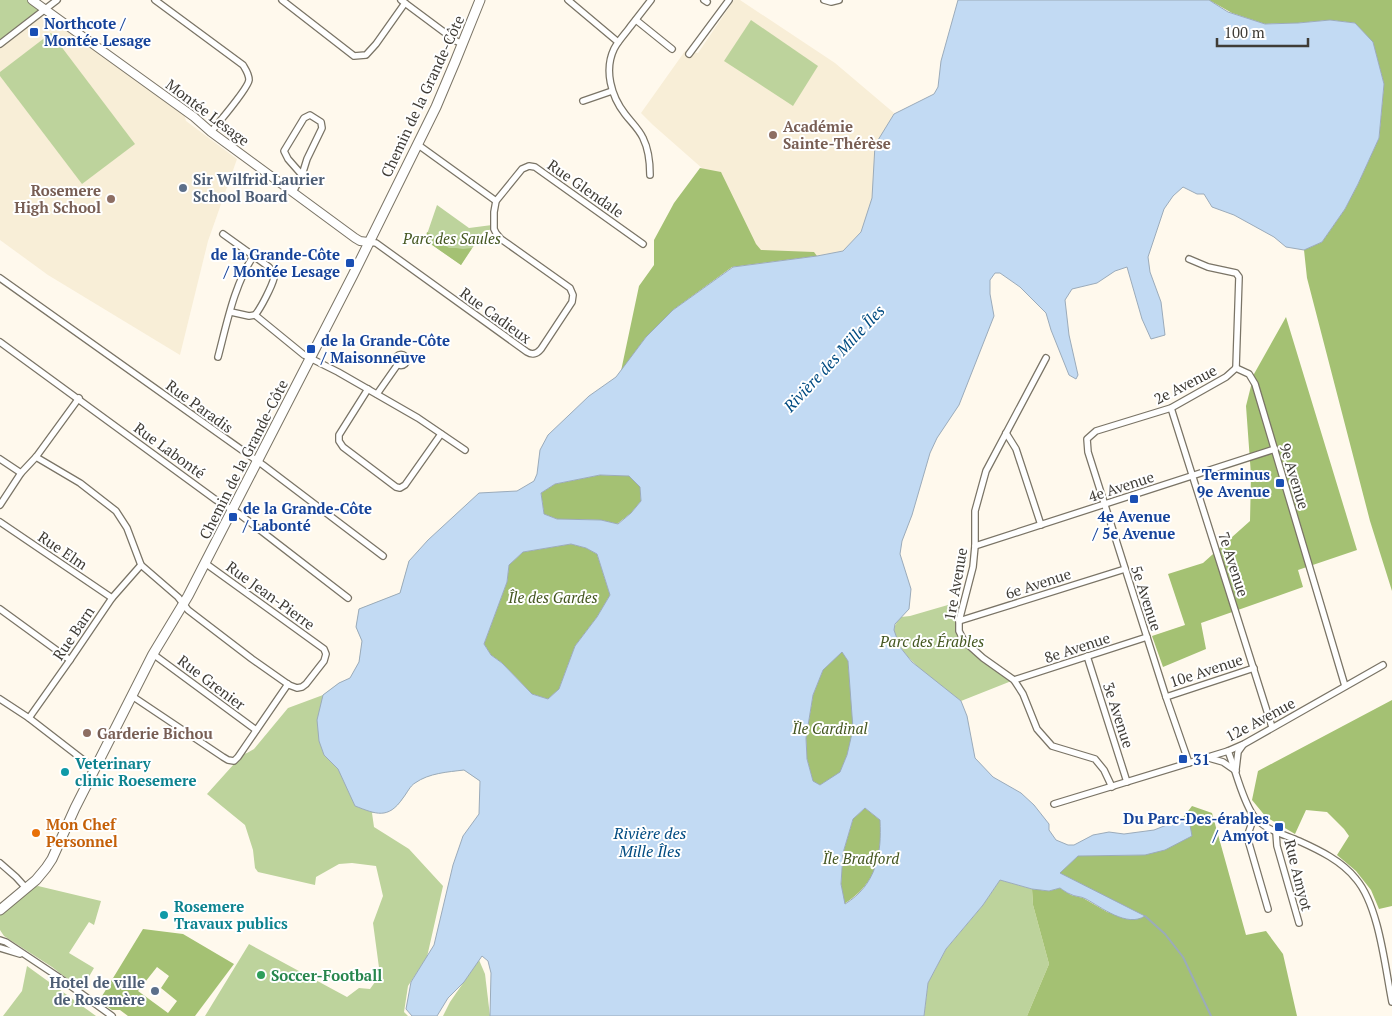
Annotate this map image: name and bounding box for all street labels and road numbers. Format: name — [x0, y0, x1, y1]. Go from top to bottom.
street label: Chemin de la Grande-Côte — [376, 12, 468, 180]
street label: Montée Lesage — [162, 74, 254, 150]
street label: Rue Glendale — [544, 154, 628, 222]
street label: Rue Cadieux — [456, 282, 536, 348]
street label: 2e Avenue — [1150, 360, 1220, 408]
street label: Rue Paradis — [162, 375, 238, 437]
street label: Chemin de la Grande-Côte — [194, 376, 292, 542]
street label: Rue Labonté — [130, 417, 210, 483]
street label: 9e Avenue — [1275, 441, 1315, 511]
street label: 4e Avenue — [1086, 466, 1156, 506]
street label: Rue Elm — [34, 526, 92, 574]
street label: 7e Avenue — [1214, 529, 1254, 599]
street label: 1re Avenue — [939, 546, 971, 622]
street label: Rue Jean-Pierre — [223, 556, 319, 634]
street label: 6e Avenue — [1003, 563, 1073, 603]
street label: 5e Avenue — [1127, 563, 1167, 633]
street label: Rue Barn — [48, 602, 98, 664]
street label: 8e Avenue — [1042, 627, 1112, 667]
street label: 10e Avenue — [1167, 649, 1245, 691]
street label: Rue Grenier — [174, 650, 250, 714]
street label: 3e Avenue — [1099, 680, 1139, 750]
street label: 12e Avenue — [1222, 692, 1298, 746]
street label: Rue Amyot — [1280, 837, 1318, 913]

